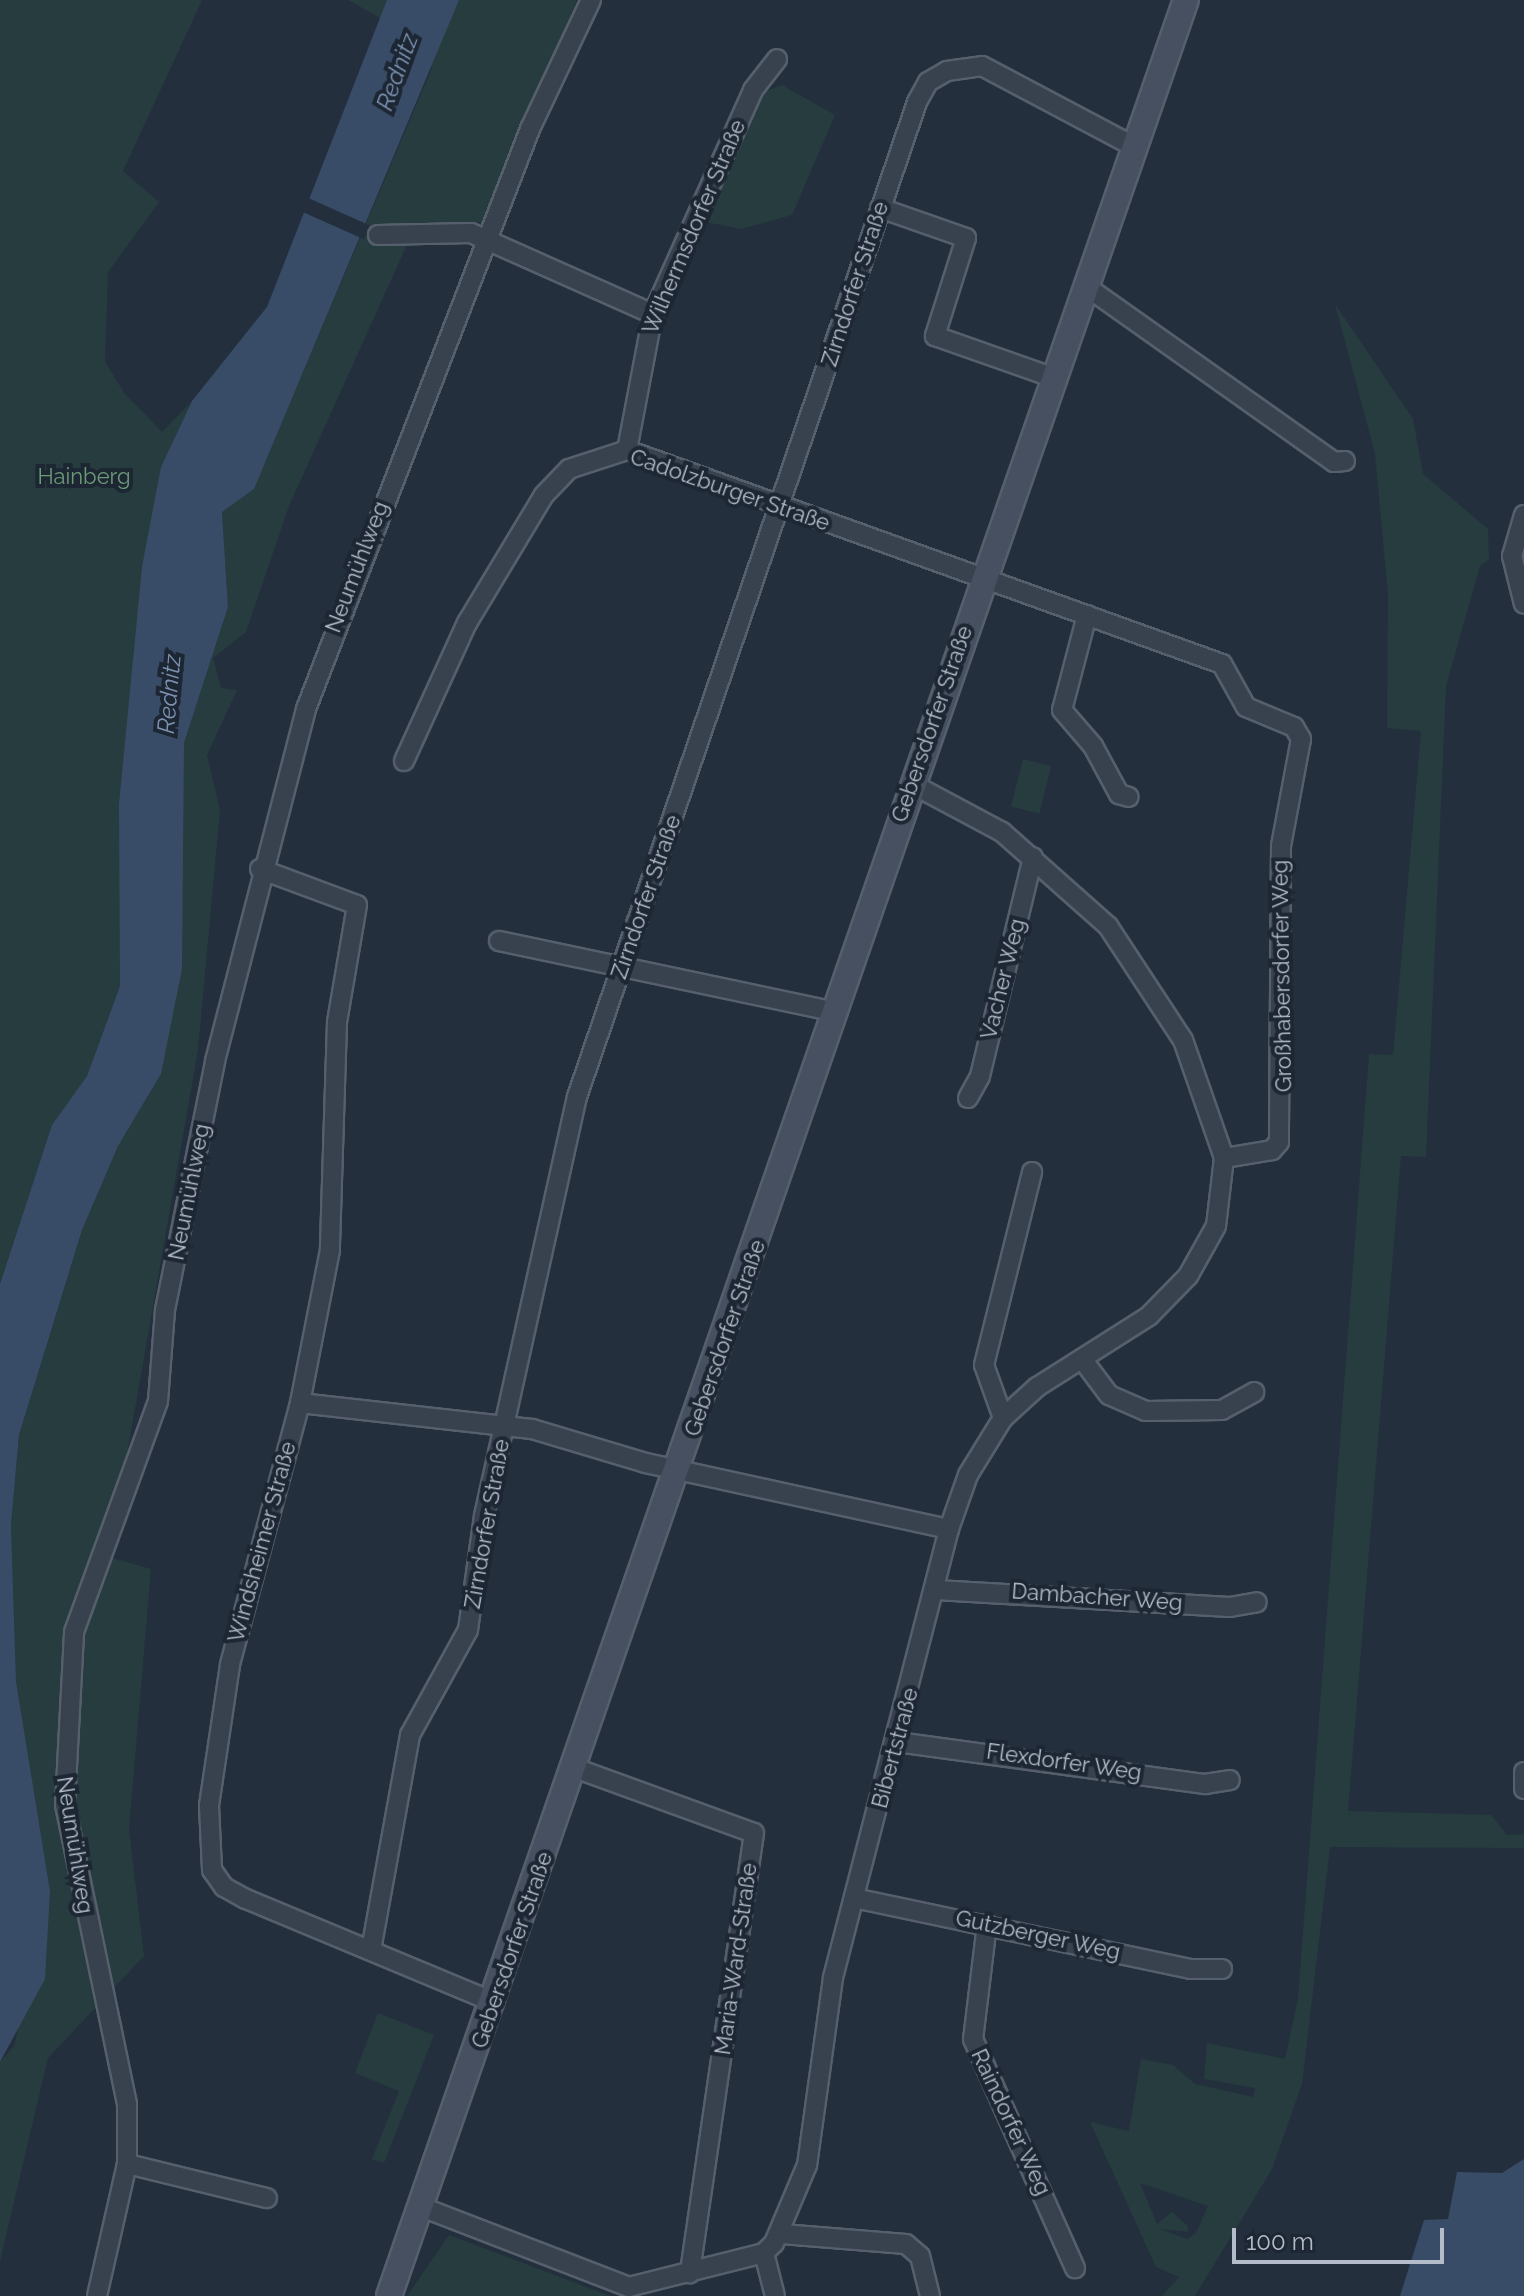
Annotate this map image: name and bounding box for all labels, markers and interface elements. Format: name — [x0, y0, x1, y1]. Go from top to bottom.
water label: Rednitz — [370, 30, 424, 114]
street label: Wilhermsdorfer Straße — [637, 116, 751, 338]
street label: Zirndorfer Straße — [816, 198, 894, 370]
street label: Cadolzburger Straße — [627, 443, 833, 537]
park label: Hainberg — [37, 464, 131, 490]
street label: Neumühlweg — [320, 498, 394, 636]
street label: Gebersdorfer Straße — [886, 622, 978, 826]
water label: Rednitz — [151, 653, 187, 735]
street label: Zirndorfer Straße — [606, 811, 686, 983]
street label: Großhabersdorfer Weg — [1267, 859, 1297, 1093]
street label: Vacher Weg — [975, 915, 1031, 1043]
street label: Neumühlweg — [163, 1122, 215, 1262]
street label: Gebersdorfer Straße — [679, 1236, 771, 1440]
street label: Zirndorfer Straße — [459, 1437, 515, 1611]
street label: Windsheimer Straße — [222, 1439, 302, 1645]
street label: Dambacher Weg — [1010, 1578, 1184, 1616]
street label: Bibertstraße — [866, 1685, 924, 1811]
street label: Flexdorfer Weg — [984, 1738, 1144, 1786]
street label: Neumühlweg — [51, 1775, 99, 1915]
street label: Gebersdorfer Straße — [466, 1848, 558, 2052]
street label: Maria-Ward-Straße — [709, 1861, 763, 2057]
street label: Gutzberger Weg — [953, 1905, 1123, 1965]
street label: Raindorfer Weg — [965, 2044, 1057, 2200]
scale bar — [1236, 2212, 1448, 2262]
text: 100 m — [1246, 2227, 1314, 2256]

